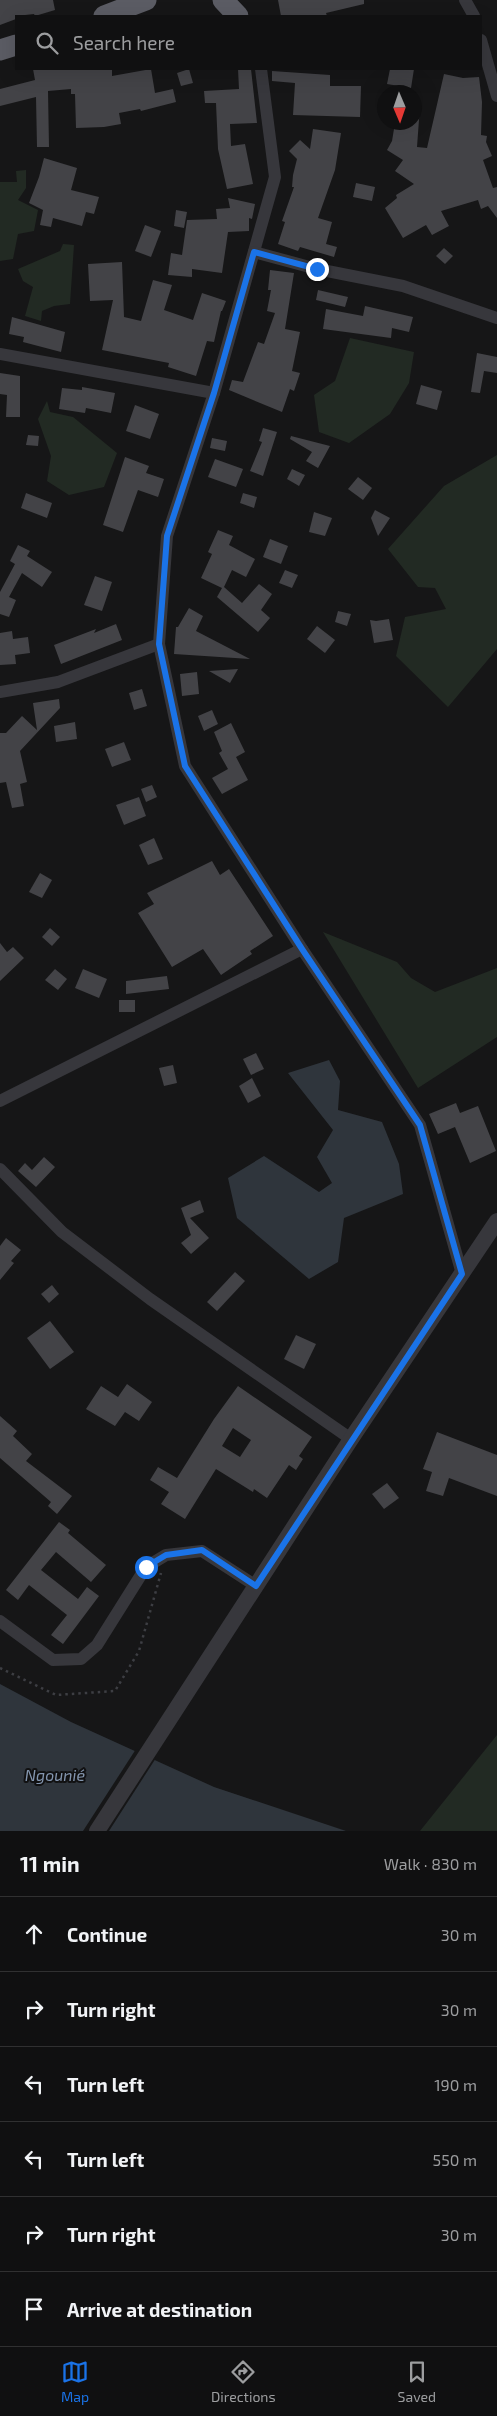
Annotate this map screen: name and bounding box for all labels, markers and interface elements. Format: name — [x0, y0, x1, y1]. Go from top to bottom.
search box — [15, 15, 482, 70]
icon: search — [33, 29, 61, 57]
text: Search here — [73, 31, 175, 54]
north arrow — [377, 85, 422, 130]
route end — [306, 258, 329, 281]
route start — [135, 1556, 158, 1579]
water label: Ngounié — [25, 1765, 86, 1784]
text: 11 min — [20, 1851, 80, 1876]
text: Walk · 830 m — [384, 1854, 477, 1873]
icon: ahead — [20, 1920, 48, 1948]
text: Continue — [67, 1923, 147, 1946]
text: 30 m — [441, 1925, 477, 1944]
icon: right — [20, 1995, 48, 2023]
text: Turn right — [67, 1998, 155, 2021]
text: 30 m — [441, 2000, 477, 2019]
icon: left — [20, 2070, 48, 2098]
text: Turn left — [67, 2073, 144, 2096]
text: 190 m — [434, 2075, 477, 2094]
icon: left — [20, 2145, 48, 2173]
text: Turn left — [67, 2148, 144, 2171]
text: 550 m — [433, 2150, 477, 2169]
icon: right — [20, 2220, 48, 2248]
text: Turn right — [67, 2223, 155, 2246]
text: 30 m — [441, 2225, 477, 2244]
icon: arrive — [20, 2295, 48, 2323]
text: Arrive at destination — [67, 2298, 252, 2321]
tab: Map — [61, 2358, 89, 2405]
tab: Directions — [211, 2358, 276, 2405]
tab: Saved — [398, 2358, 436, 2405]

